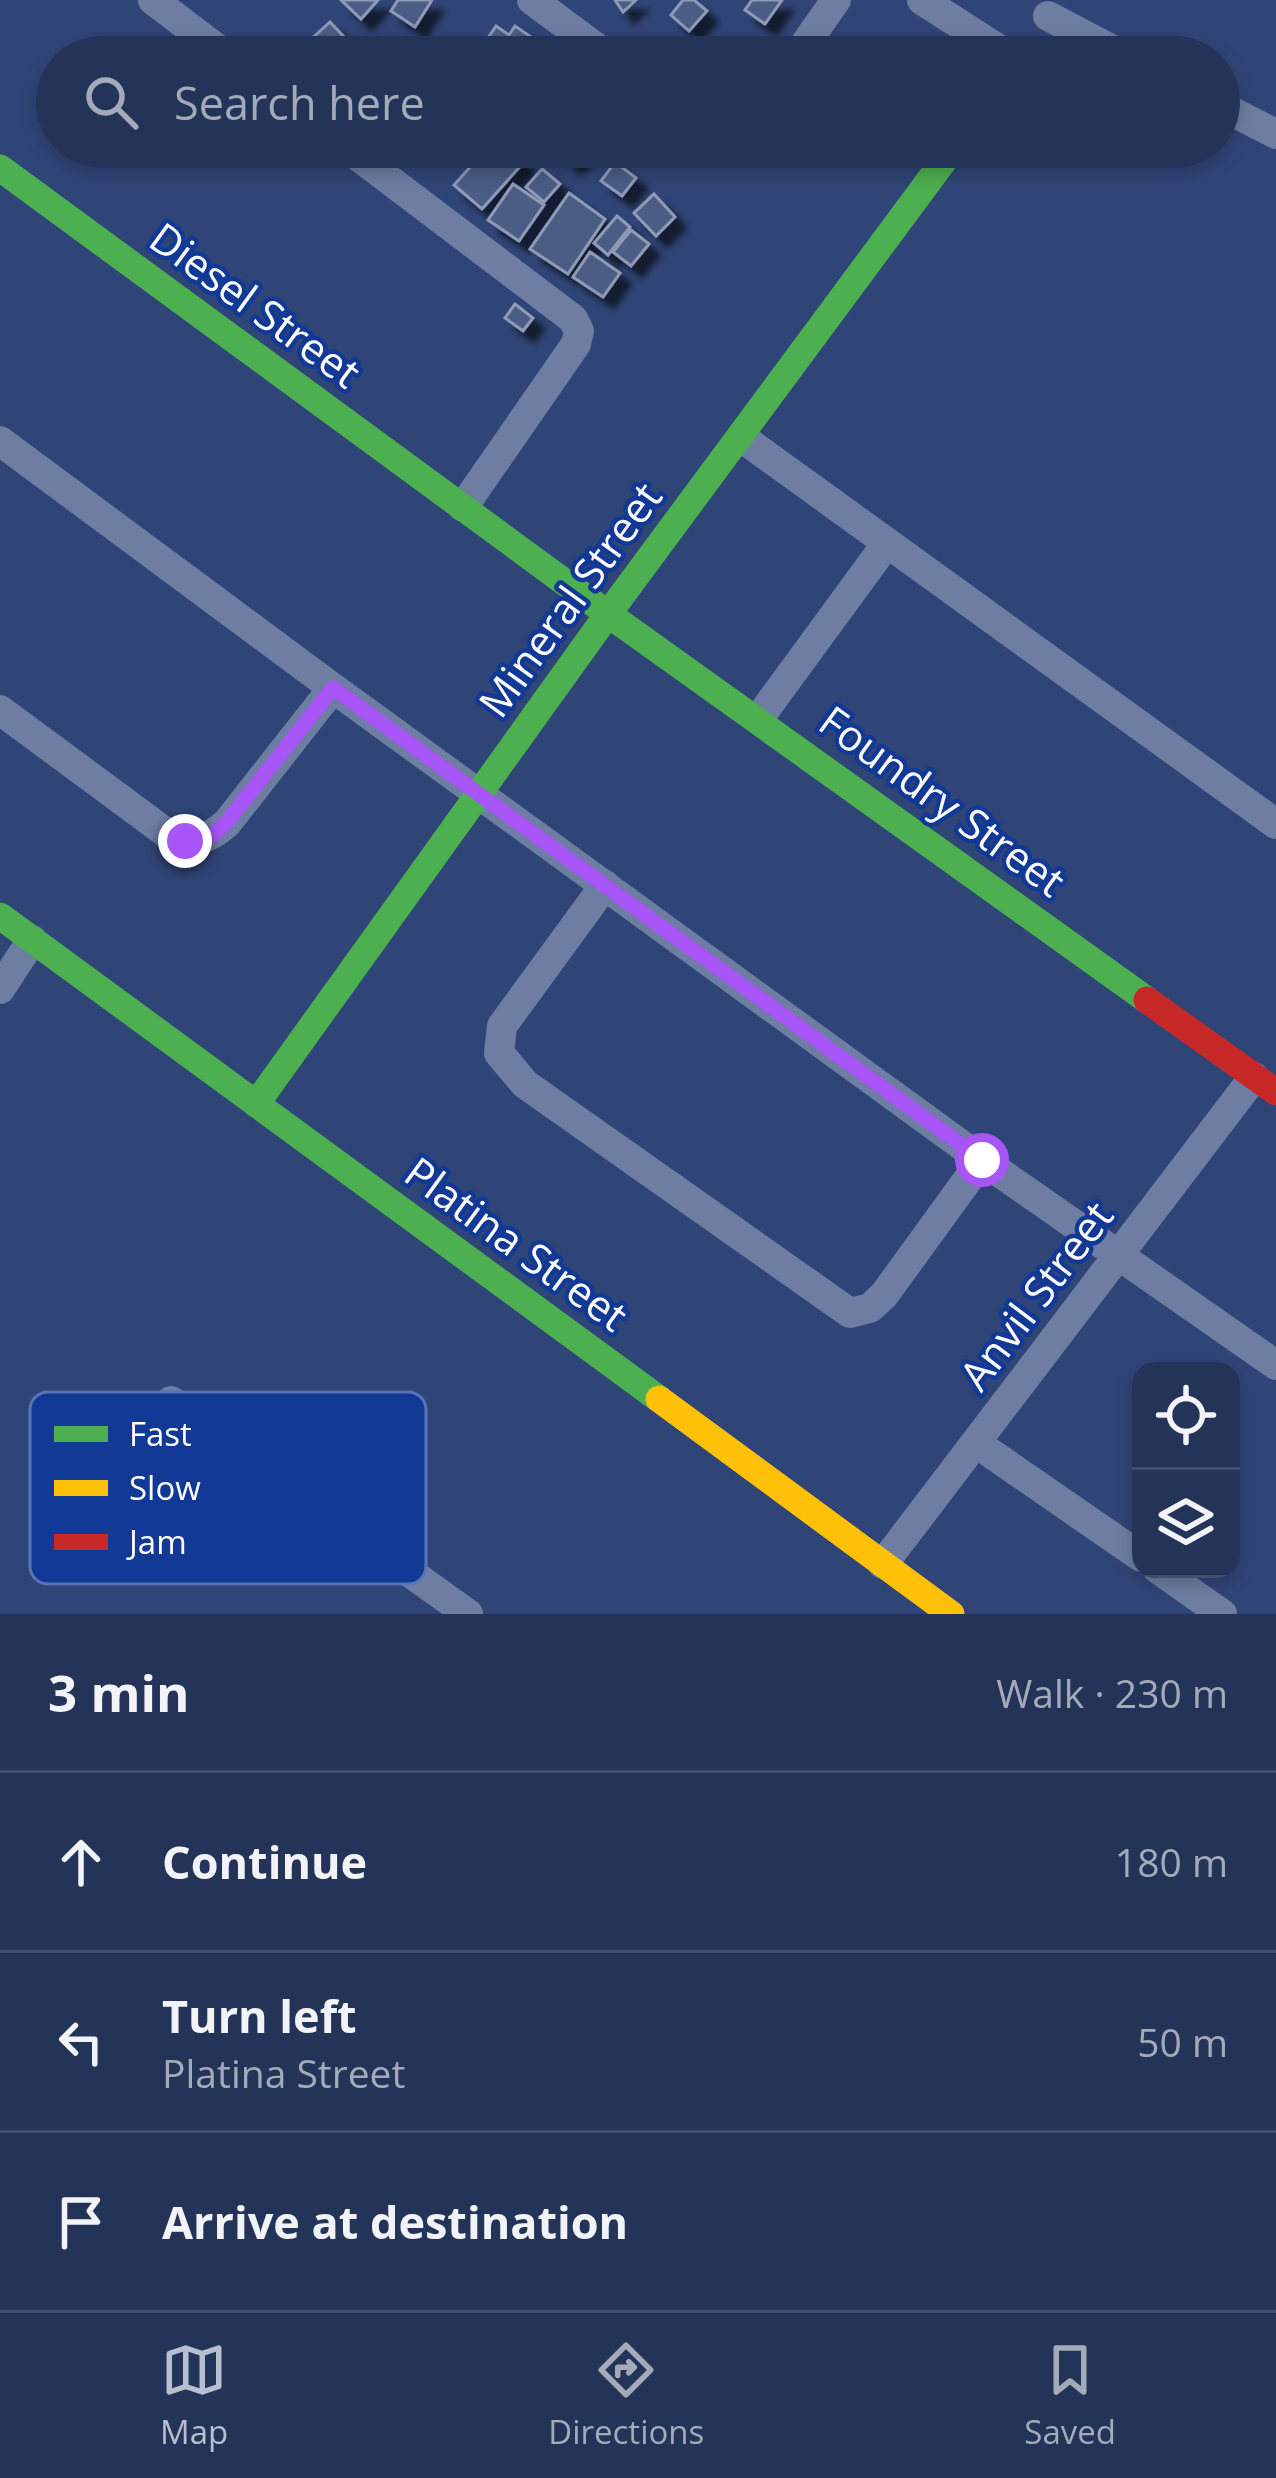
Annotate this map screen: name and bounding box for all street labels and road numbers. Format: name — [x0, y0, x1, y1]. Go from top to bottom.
street label: Diesel Street — [139, 208, 373, 400]
street label: Mineral Street — [465, 470, 673, 728]
street label: Foundry Street — [809, 692, 1077, 908]
street label: Platina Street — [394, 1143, 640, 1343]
street label: Anvil Street — [945, 1189, 1125, 1401]

